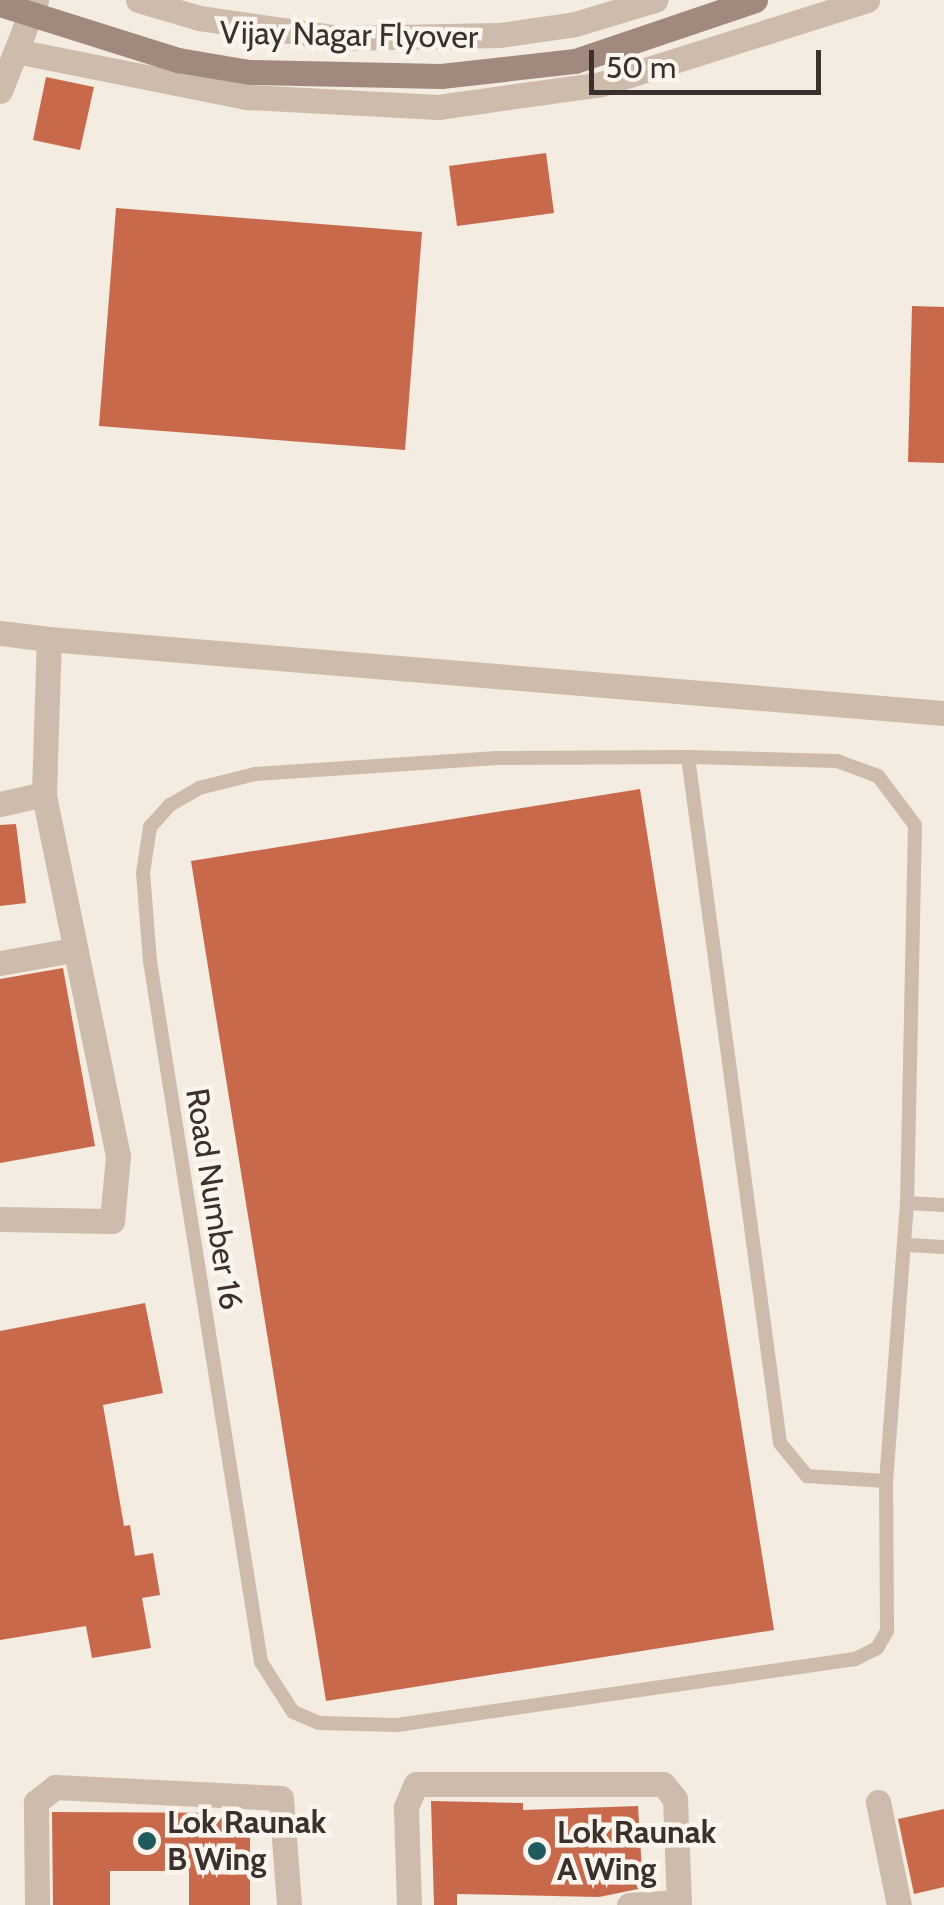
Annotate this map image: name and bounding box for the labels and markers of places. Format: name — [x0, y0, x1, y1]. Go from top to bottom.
place label: Lok Raunak B Wing — [167, 1804, 326, 1879]
place label: Lok Raunak A Wing — [557, 1814, 716, 1889]
marker: Lok Raunak B Wing — [136, 1830, 158, 1852]
marker: Lok Raunak A Wing — [526, 1840, 548, 1862]

